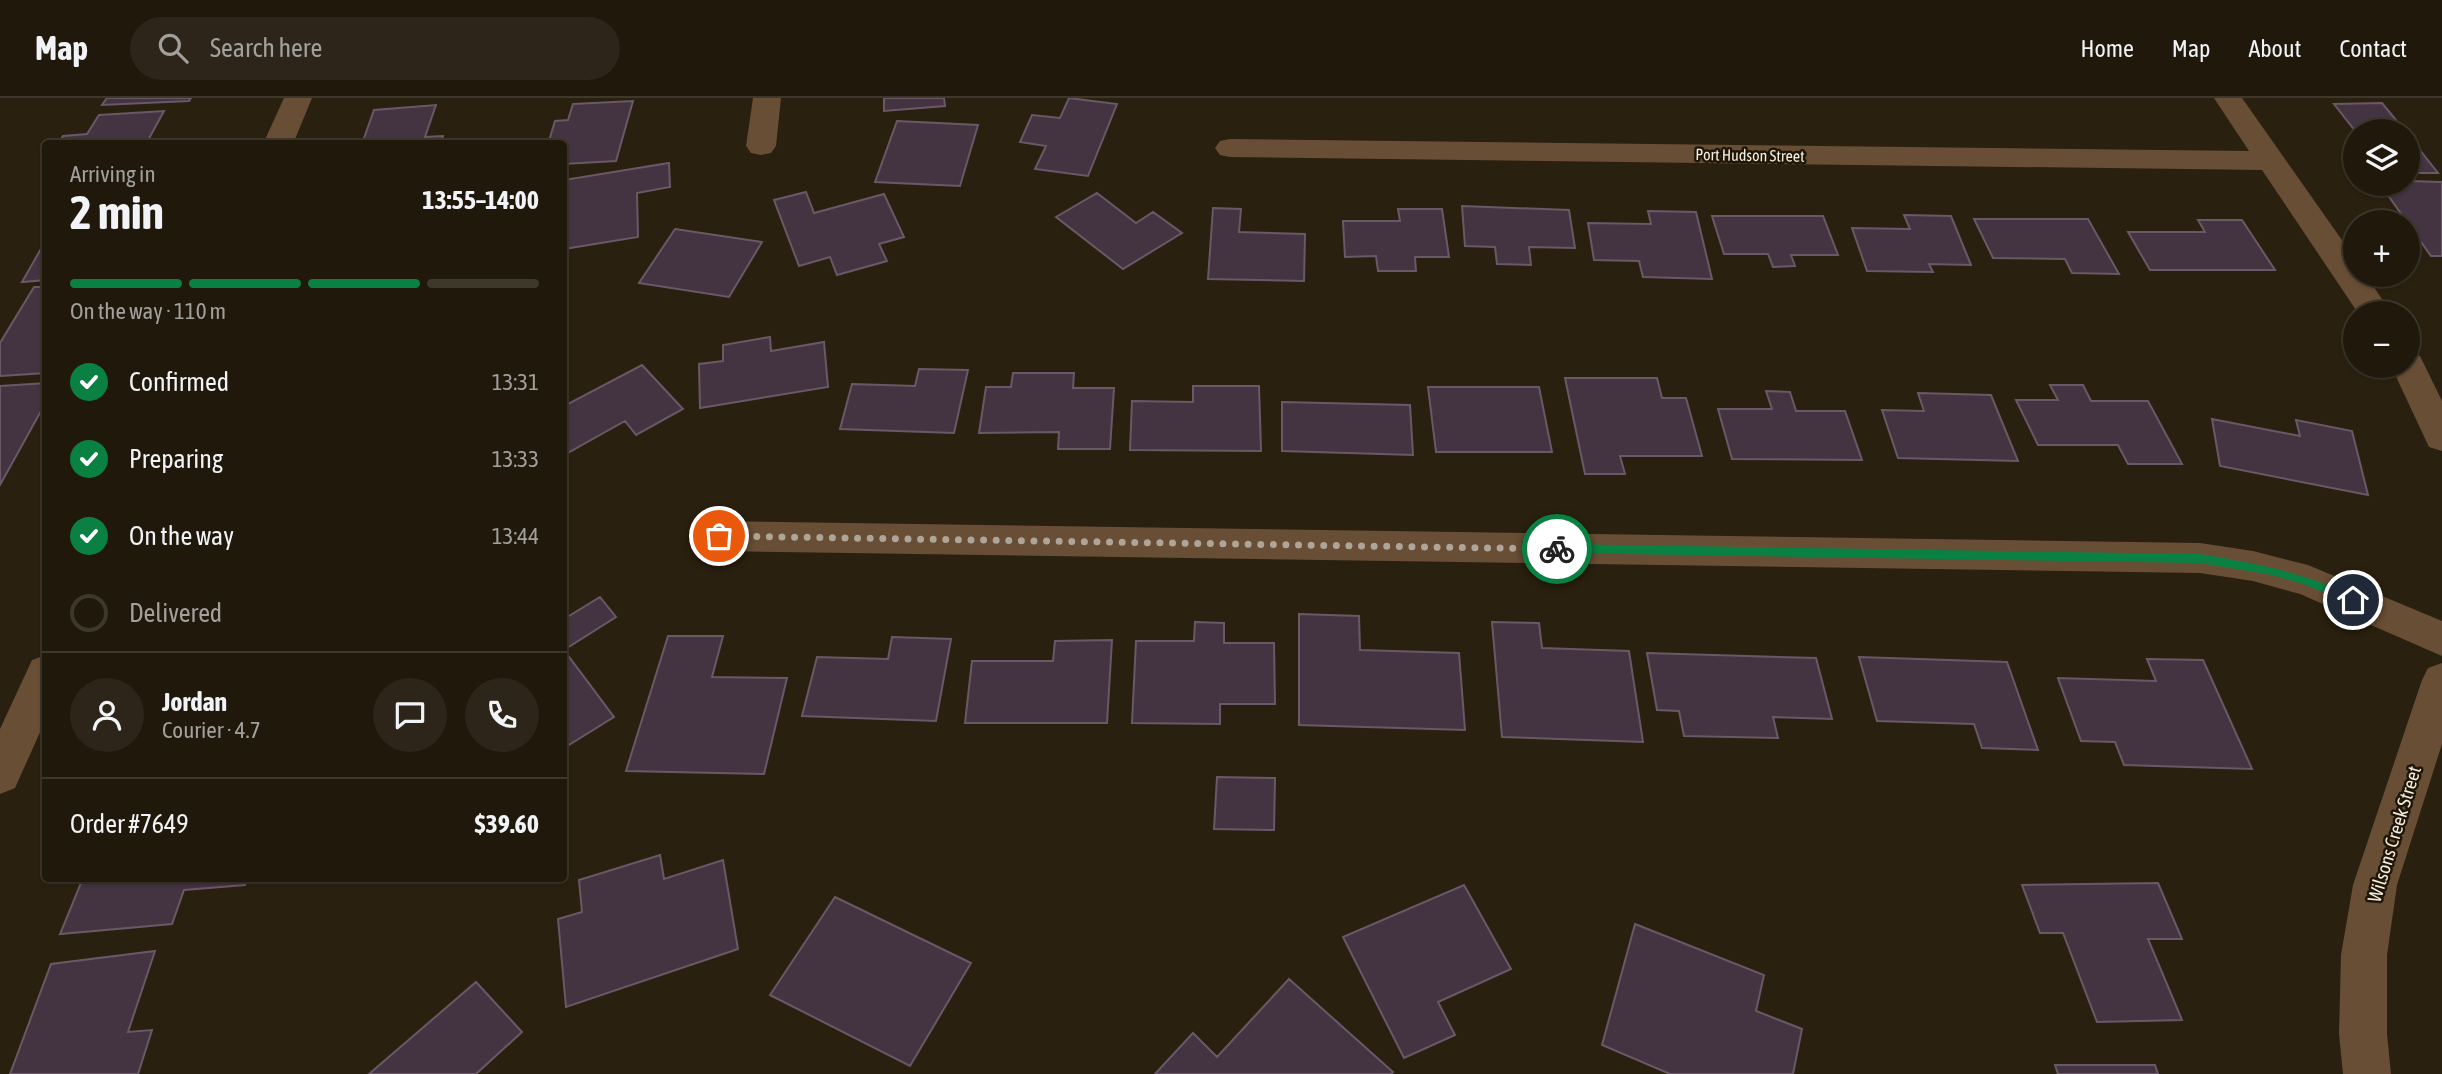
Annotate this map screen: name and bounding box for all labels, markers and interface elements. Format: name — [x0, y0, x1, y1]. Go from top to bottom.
search box — [130, 17, 620, 80]
text: Map — [35, 29, 88, 67]
icon: search — [154, 29, 192, 67]
text: Search here — [210, 33, 322, 63]
text: Home — [2080, 35, 2134, 62]
text: Map — [2172, 35, 2210, 62]
text: About — [2248, 35, 2301, 62]
text: Contact — [2339, 35, 2407, 62]
map controls — [2343, 119, 2420, 378]
button: layers — [2343, 119, 2420, 196]
street label: Port Hudson Street — [1695, 145, 1805, 165]
text: Arriving in — [70, 161, 156, 187]
text: 13:55–14:00 — [422, 185, 539, 215]
text: 2 min — [70, 186, 164, 239]
button: + — [2343, 210, 2420, 287]
text: On the way · 110 m — [70, 298, 226, 324]
button: − — [2343, 301, 2420, 378]
icon: check — [70, 363, 108, 401]
text: Confirmed — [129, 367, 229, 397]
text: 13:31 — [492, 369, 539, 395]
icon: check — [70, 440, 108, 478]
text: Preparing — [129, 444, 223, 474]
text: 13:33 — [492, 446, 539, 472]
pin — [689, 506, 749, 566]
courier — [1522, 514, 1592, 584]
icon: check — [70, 517, 108, 555]
icon: bag — [700, 517, 738, 555]
text: On the way — [129, 521, 234, 551]
text: 13:44 — [492, 523, 539, 549]
icon: bike — [1538, 530, 1576, 568]
pin — [2323, 570, 2383, 630]
icon: home — [2334, 581, 2372, 619]
text: Delivered — [129, 598, 222, 628]
button: person — [70, 678, 144, 752]
button: chat — [373, 678, 447, 752]
button: phone — [465, 678, 539, 752]
text: Jordan — [162, 687, 227, 717]
text: Courier · 4.7 — [162, 717, 261, 743]
street label: Wilsons Creek Street — [2363, 763, 2425, 905]
text: Order #7649 — [70, 809, 189, 839]
text: $39.60 — [475, 809, 539, 839]

